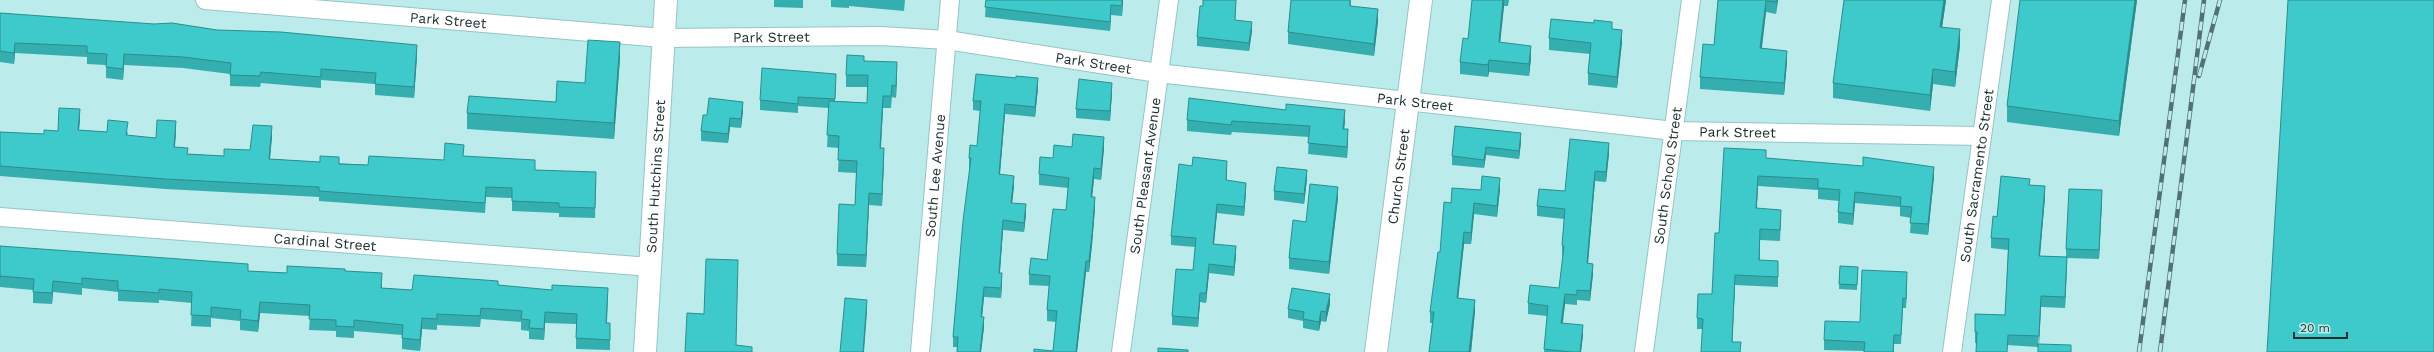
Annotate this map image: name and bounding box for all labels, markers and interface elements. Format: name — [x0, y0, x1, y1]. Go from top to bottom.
street label: Park Street — [409, 9, 487, 31]
street label: Park Street — [733, 29, 810, 45]
street label: Park Street — [1054, 49, 1133, 77]
street label: South Sacramento Street — [1957, 88, 1997, 263]
street label: Park Street — [1376, 90, 1454, 114]
street label: South Pleasant Avenue — [1126, 96, 1164, 255]
street label: South Hutchins Street — [643, 99, 668, 253]
street label: South School Street — [1650, 106, 1685, 245]
street label: South Lee Avenue — [922, 113, 948, 238]
street label: Park Street — [1699, 123, 1776, 141]
street label: Church Street — [1384, 128, 1412, 225]
street label: Cardinal Street — [273, 230, 377, 254]
scale bar — [2294, 314, 2347, 340]
text: 20 m — [2300, 321, 2330, 335]

